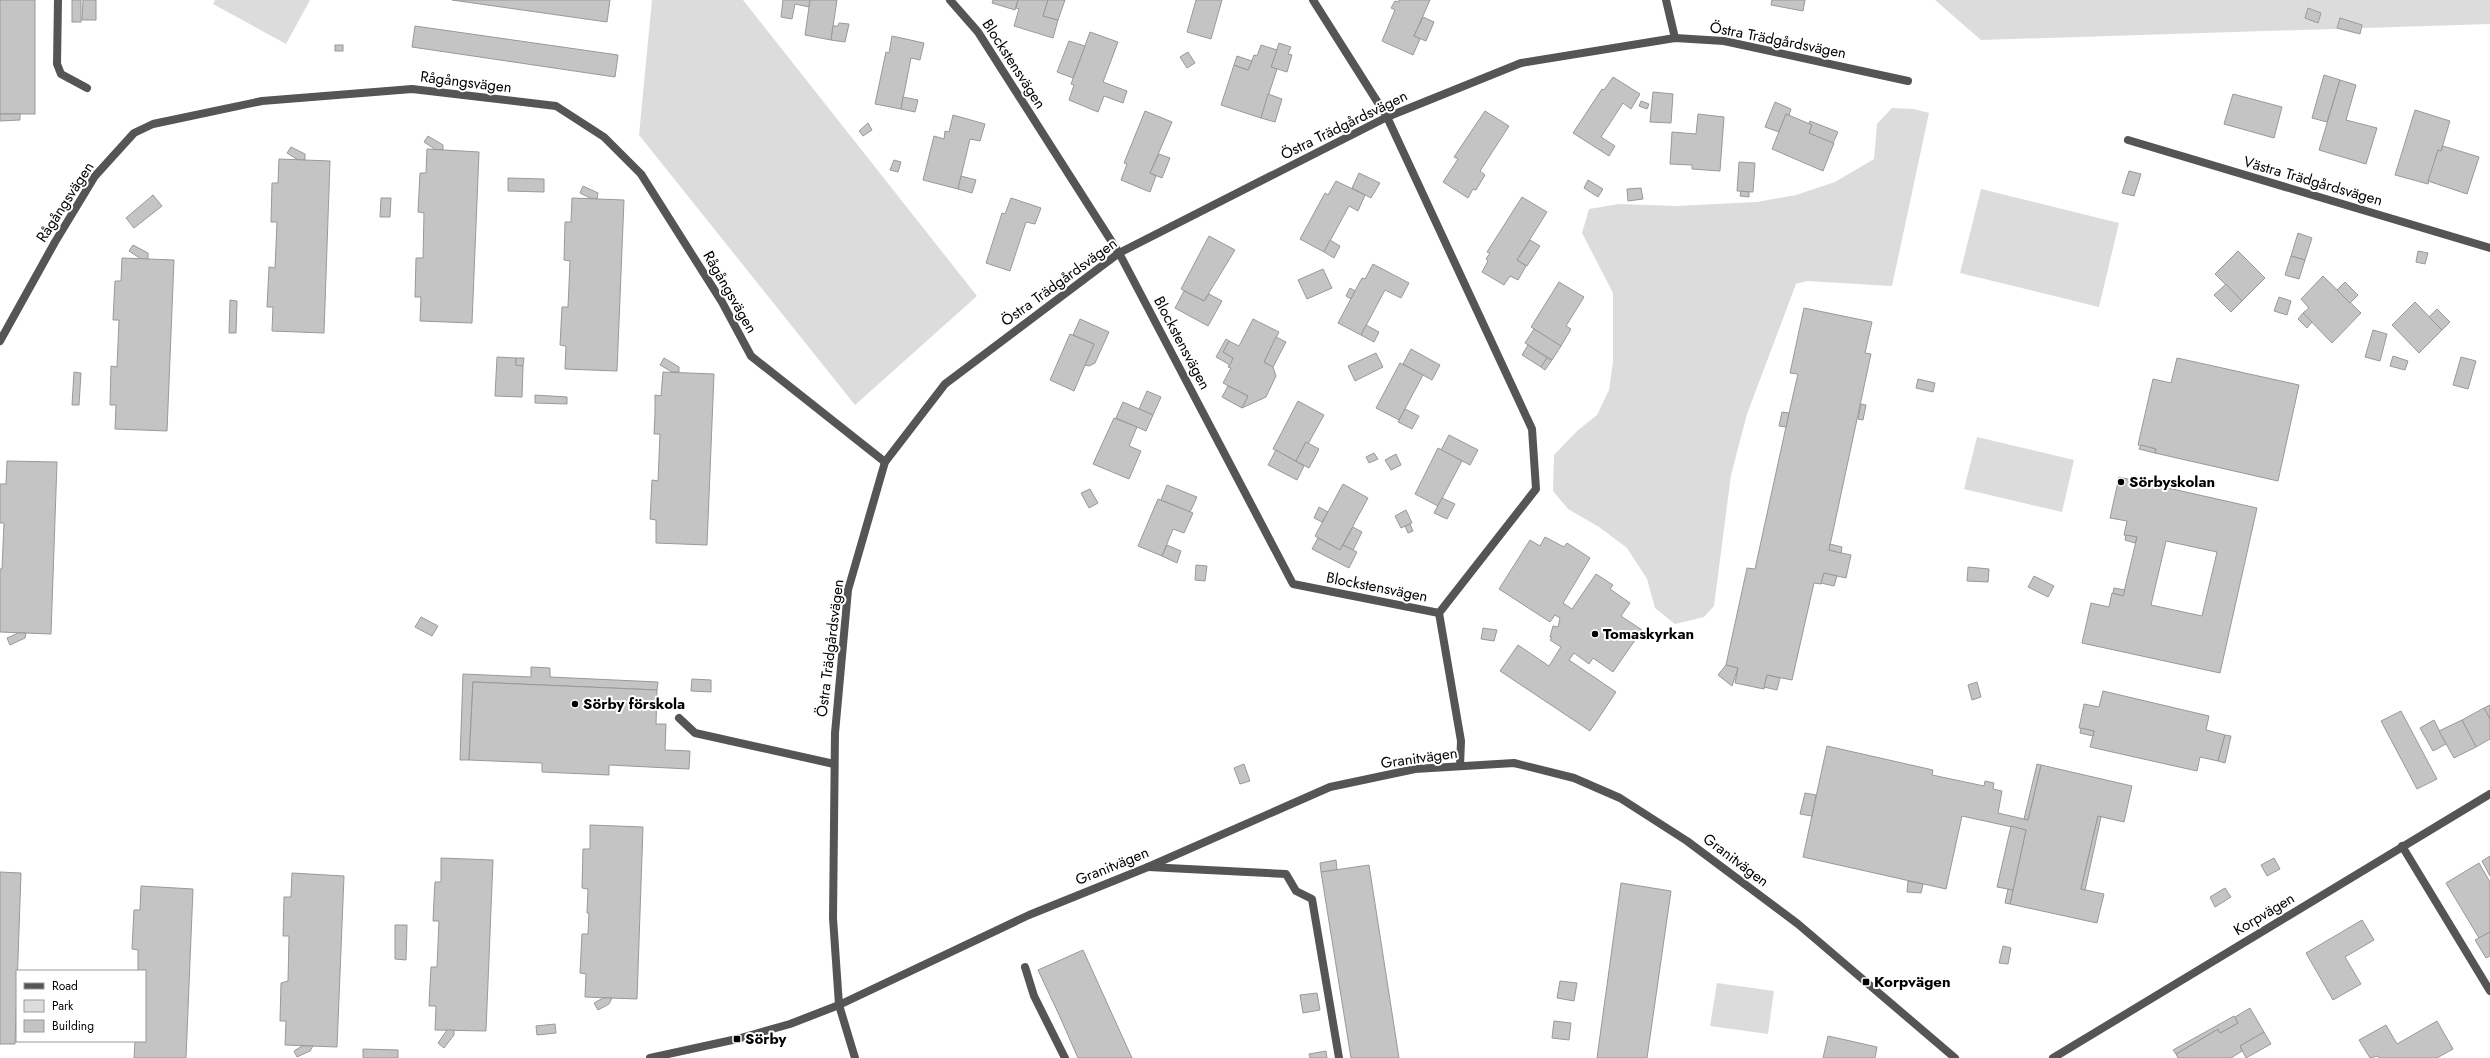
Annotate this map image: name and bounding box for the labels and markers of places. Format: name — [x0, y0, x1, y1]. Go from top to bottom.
place label: Sörbyskolan — [2129, 471, 2215, 493]
marker: Sörbyskolan — [2116, 477, 2126, 487]
place label: Tomaskyrkan — [1603, 623, 1694, 645]
marker: Tomaskyrkan — [1590, 629, 1600, 639]
place label: Sörby förskola — [583, 693, 685, 715]
marker: Sörby förskola — [570, 699, 580, 709]
place label: Korpvägen — [1874, 971, 1951, 993]
marker: Korpvägen — [1861, 977, 1871, 987]
place label: Sörby — [745, 1028, 786, 1050]
marker: Sörby — [732, 1034, 742, 1044]

